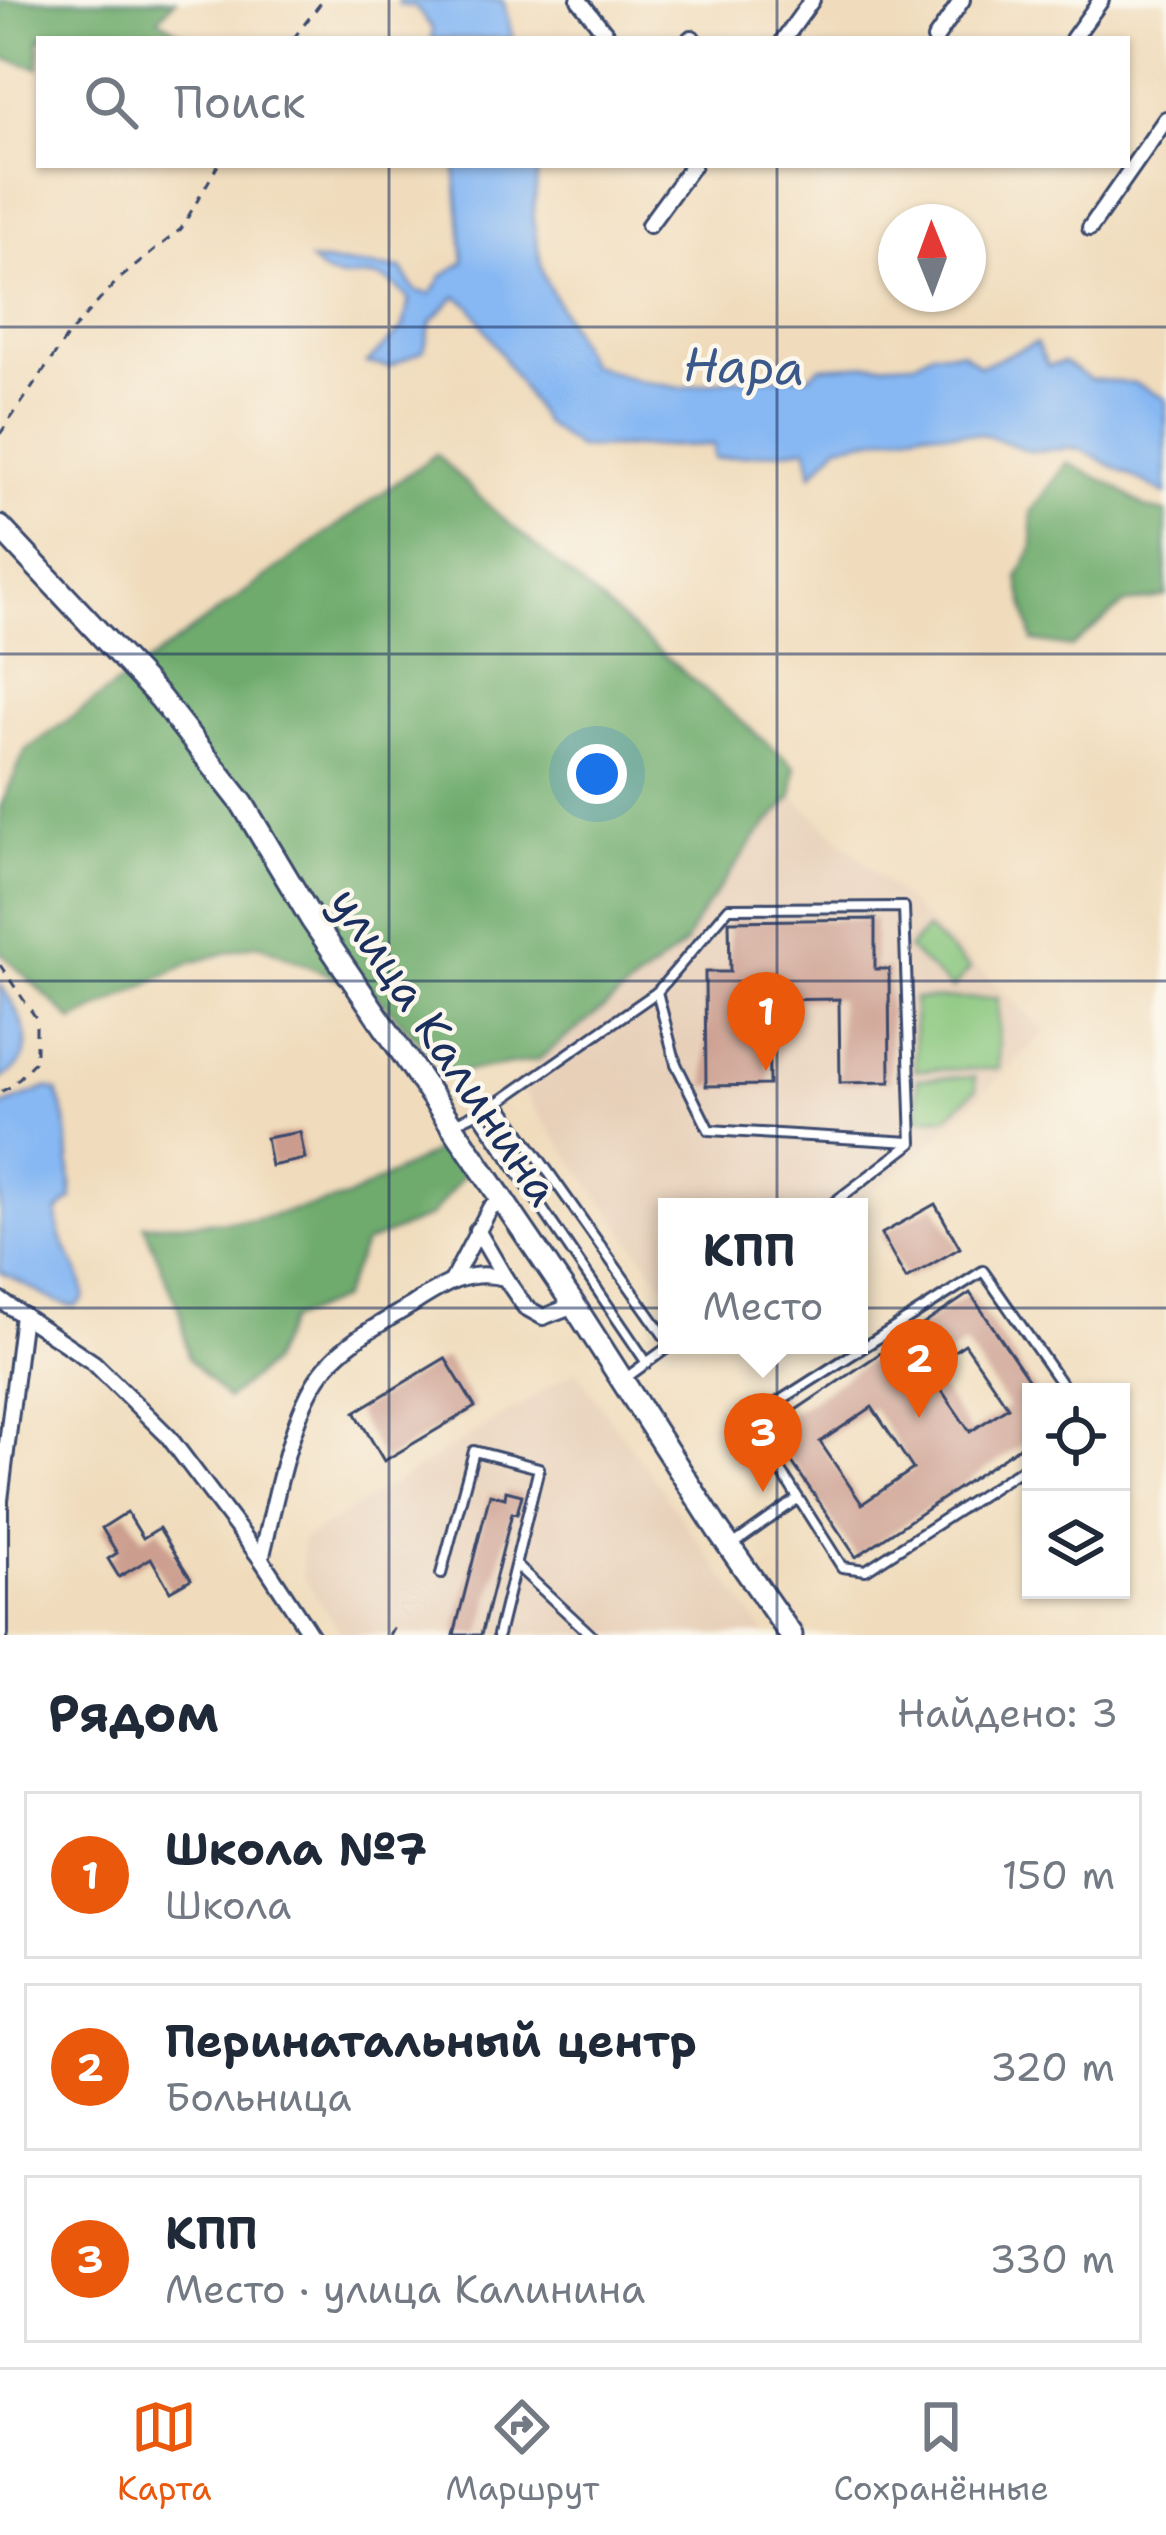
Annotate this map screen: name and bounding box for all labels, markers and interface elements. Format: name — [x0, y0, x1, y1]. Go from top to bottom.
search box — [36, 36, 1130, 168]
icon: search — [78, 69, 144, 135]
text: Поиск — [174, 72, 305, 132]
north arrow — [878, 204, 986, 312]
water label: Нара — [682, 332, 806, 400]
your location — [567, 744, 627, 804]
street label: улица Калинина — [316, 875, 574, 1217]
pin: 1 — [727, 972, 805, 1071]
popup — [658, 1198, 868, 1354]
text: КПП — [703, 1220, 795, 1280]
text: Место — [703, 1280, 823, 1332]
pin: 2 — [880, 1319, 958, 1418]
map controls — [1022, 1383, 1130, 1599]
button: locate — [1022, 1383, 1130, 1491]
pin: 3 — [724, 1393, 802, 1492]
button: layers — [1022, 1491, 1130, 1599]
text: Рядом — [48, 1679, 219, 1747]
text: Найдено: 3 — [897, 1687, 1118, 1739]
text: Школа №7 — [165, 1819, 427, 1879]
text: 1 — [81, 1849, 99, 1901]
text: 150 m — [1002, 1849, 1115, 1901]
text: Школа — [165, 1879, 291, 1931]
text: Перинатальный центр — [165, 2011, 697, 2071]
text: 2 — [76, 2041, 104, 2093]
text: 320 m — [990, 2041, 1115, 2093]
text: Больница — [165, 2071, 351, 2123]
text: КПП — [165, 2203, 258, 2263]
text: 3 — [76, 2233, 104, 2285]
text: 330 m — [989, 2233, 1115, 2285]
text: Место · улица Калинина — [165, 2263, 645, 2315]
tab: Карта — [117, 2394, 211, 2511]
tab: Маршрут — [445, 2394, 599, 2511]
tab: Сохранённые — [833, 2394, 1049, 2511]

